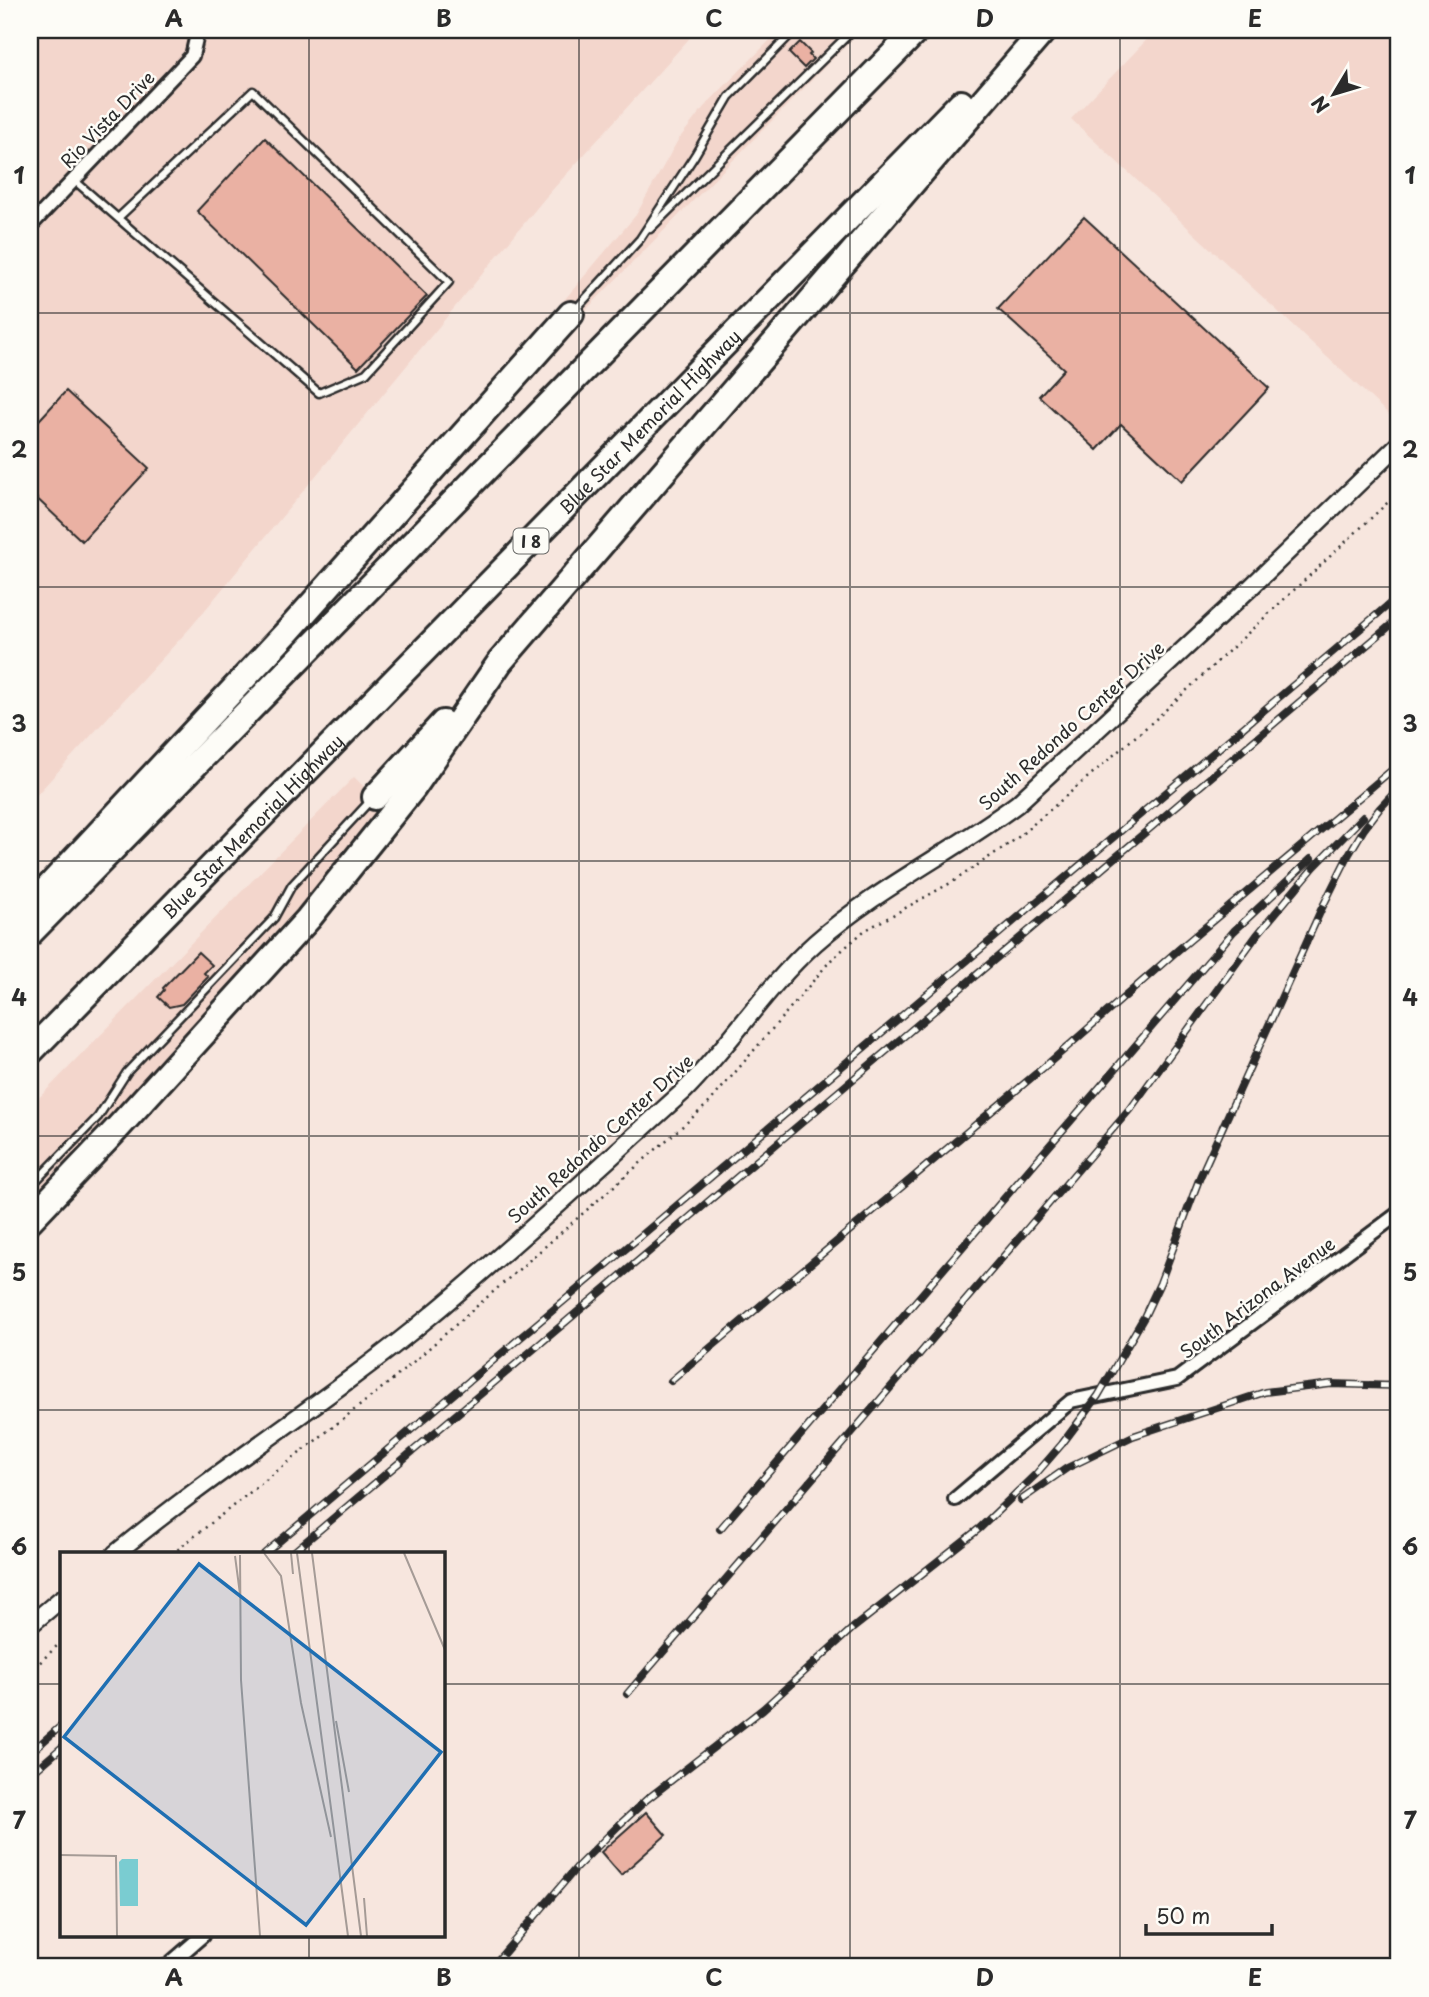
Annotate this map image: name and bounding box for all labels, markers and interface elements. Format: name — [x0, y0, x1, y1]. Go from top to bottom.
text: A — [165, 0, 183, 35]
text: B — [436, 0, 452, 35]
text: C — [705, 0, 723, 35]
text: D — [976, 0, 994, 35]
text: E — [1248, 0, 1262, 35]
north arrow — [1300, 60, 1370, 130]
street label: Rio Vista Drive — [54, 64, 160, 174]
text: N — [1304, 91, 1335, 120]
text: 1 — [14, 157, 25, 192]
text: 1 — [1405, 157, 1416, 192]
street label: Blue Star Memorial Highway — [552, 322, 746, 520]
text: 2 — [11, 431, 27, 466]
text: 2 — [1402, 431, 1418, 466]
road number: I 8 — [514, 528, 548, 554]
street label: South Redondo Center Drive — [972, 634, 1170, 816]
text: 3 — [11, 705, 27, 740]
text: 3 — [1402, 705, 1418, 740]
street label: Blue Star Memorial Highway — [155, 727, 349, 924]
text: 4 — [11, 979, 27, 1014]
text: 4 — [1402, 979, 1418, 1014]
street label: South Redondo Center Drive — [501, 1047, 699, 1229]
street label: South Arizona Avenue — [1174, 1230, 1340, 1364]
text: 5 — [12, 1254, 26, 1289]
text: 5 — [1403, 1254, 1417, 1289]
text: 6 — [11, 1528, 27, 1563]
text: 6 — [1402, 1528, 1418, 1563]
inset map — [60, 1552, 444, 1938]
text: 7 — [12, 1802, 26, 1837]
text: 7 — [1403, 1802, 1417, 1837]
scale bar — [1146, 1892, 1272, 1936]
text: 50 m — [1156, 1899, 1210, 1931]
text: A — [165, 1959, 183, 1994]
text: B — [436, 1959, 452, 1994]
text: C — [705, 1959, 723, 1994]
text: D — [976, 1959, 994, 1994]
text: E — [1248, 1959, 1262, 1994]

